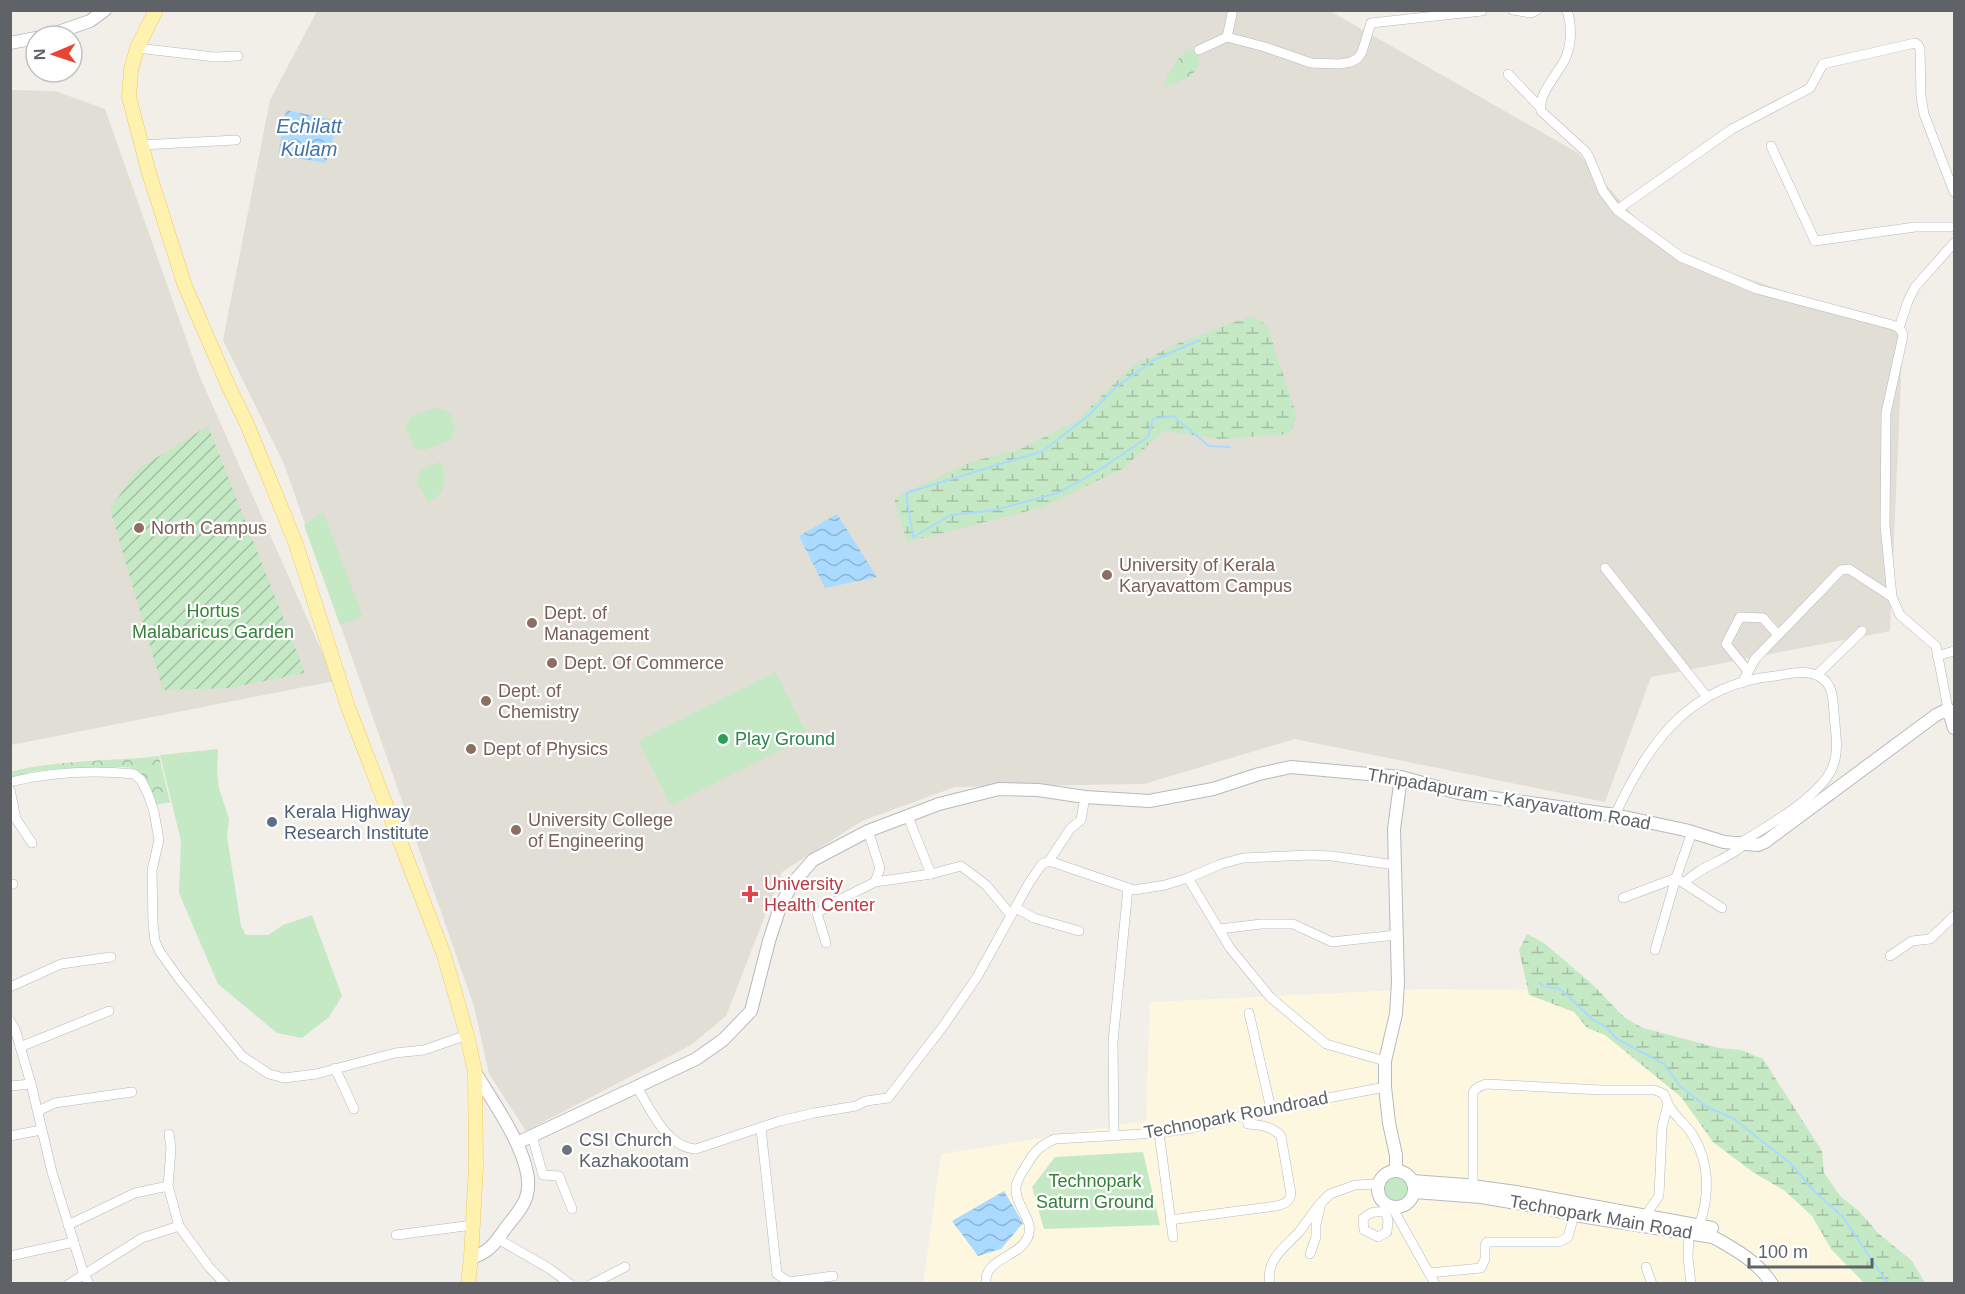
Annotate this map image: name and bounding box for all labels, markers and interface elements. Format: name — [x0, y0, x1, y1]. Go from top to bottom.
north arrow — [24, 24, 84, 84]
text: N — [31, 48, 48, 61]
water label: Echilatt Kulam — [276, 115, 343, 160]
place label: North Campus — [151, 518, 267, 538]
marker: North Campus — [132, 521, 146, 535]
place label: University of Kerala Karyavattom Campus — [1119, 555, 1292, 596]
marker: University of Kerala Karyavattom Campus — [1100, 568, 1114, 582]
park label: Hortus Malabaricus Garden — [132, 601, 294, 642]
place label: Dept. of Management — [544, 603, 649, 644]
marker: Dept. of Management — [525, 616, 539, 630]
place label: Dept. Of Commerce — [564, 653, 724, 673]
marker: Dept. Of Commerce — [545, 656, 559, 670]
place label: Dept. of Chemistry — [498, 681, 579, 722]
marker: Dept. of Chemistry — [479, 694, 493, 708]
place label: Play Ground — [735, 729, 835, 749]
marker: Play Ground — [716, 732, 730, 746]
place label: Dept of Physics — [483, 739, 608, 759]
marker: Dept of Physics — [464, 742, 478, 756]
street label: Thripadapuram - Karyavattom Road — [1366, 764, 1652, 834]
place label: Kerala Highway Research Institute — [284, 802, 429, 843]
place label: University College of Engineering — [528, 810, 673, 851]
marker: Kerala Highway Research Institute — [265, 815, 279, 829]
marker: University College of Engineering — [509, 823, 523, 837]
place label: University Health Center — [764, 874, 875, 915]
marker: University Health Center — [741, 885, 759, 903]
street label: Technopark Roundroad — [1142, 1087, 1330, 1143]
place label: CSI Church Kazhakootam — [579, 1130, 689, 1171]
marker: CSI Church Kazhakootam — [560, 1143, 574, 1157]
park label: Technopark Saturn Ground — [1036, 1171, 1154, 1212]
street label: Technopark Main Road — [1508, 1191, 1694, 1243]
scale bar — [1749, 1231, 1872, 1269]
text: 100 m — [1758, 1242, 1808, 1262]

